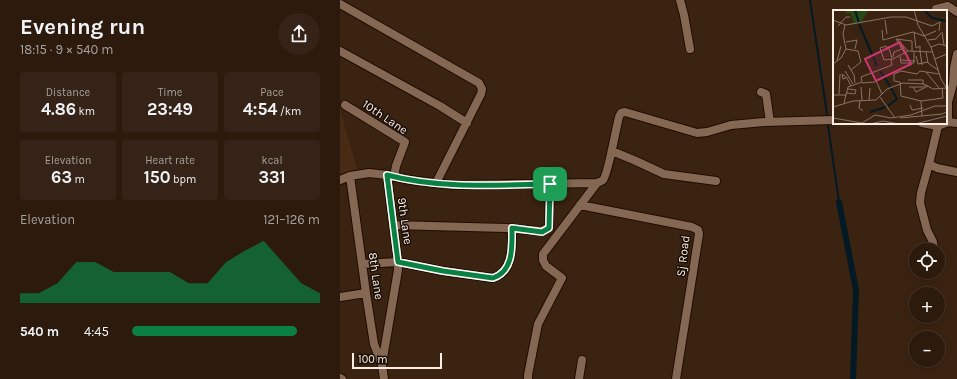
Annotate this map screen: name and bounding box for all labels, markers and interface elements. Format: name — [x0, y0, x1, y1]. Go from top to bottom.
inset map — [833, 10, 947, 124]
button: share — [278, 13, 320, 55]
text: Evening run — [20, 14, 145, 40]
text: 18:15 · 9 × 540 m — [20, 42, 114, 57]
text: Distance — [46, 86, 90, 99]
text: Time — [158, 86, 182, 99]
text: Pace — [260, 86, 284, 99]
street label: 10th Lane — [360, 97, 410, 137]
text: 4.86 — [41, 99, 76, 119]
text: 23:49 — [147, 99, 193, 119]
text: 4:54 — [243, 99, 277, 119]
text: km — [76, 105, 95, 118]
text: /km — [277, 105, 301, 118]
text: Elevation — [45, 154, 91, 167]
text: Heart rate — [145, 154, 195, 167]
text: kcal — [261, 154, 283, 167]
text: 63 — [51, 167, 72, 187]
text: 150 — [144, 167, 170, 187]
text: 331 — [258, 167, 286, 187]
pin — [533, 167, 567, 201]
text: m — [72, 173, 85, 186]
text: bpm — [170, 173, 196, 186]
icon: arrive — [539, 173, 561, 195]
street label: 9th Lane — [395, 197, 415, 245]
text: Elevation — [20, 212, 75, 227]
text: 121–126 m — [263, 212, 320, 227]
street label: Sj Road — [674, 235, 692, 277]
map controls — [909, 243, 945, 367]
button: locate — [909, 243, 945, 279]
street label: 8th Lane — [366, 251, 386, 301]
button: + — [909, 287, 945, 323]
text: 540 m — [20, 324, 59, 339]
text: 4:45 — [84, 324, 109, 339]
button: − — [909, 331, 945, 367]
scale bar — [352, 351, 442, 370]
text: 100 m — [358, 353, 388, 366]

